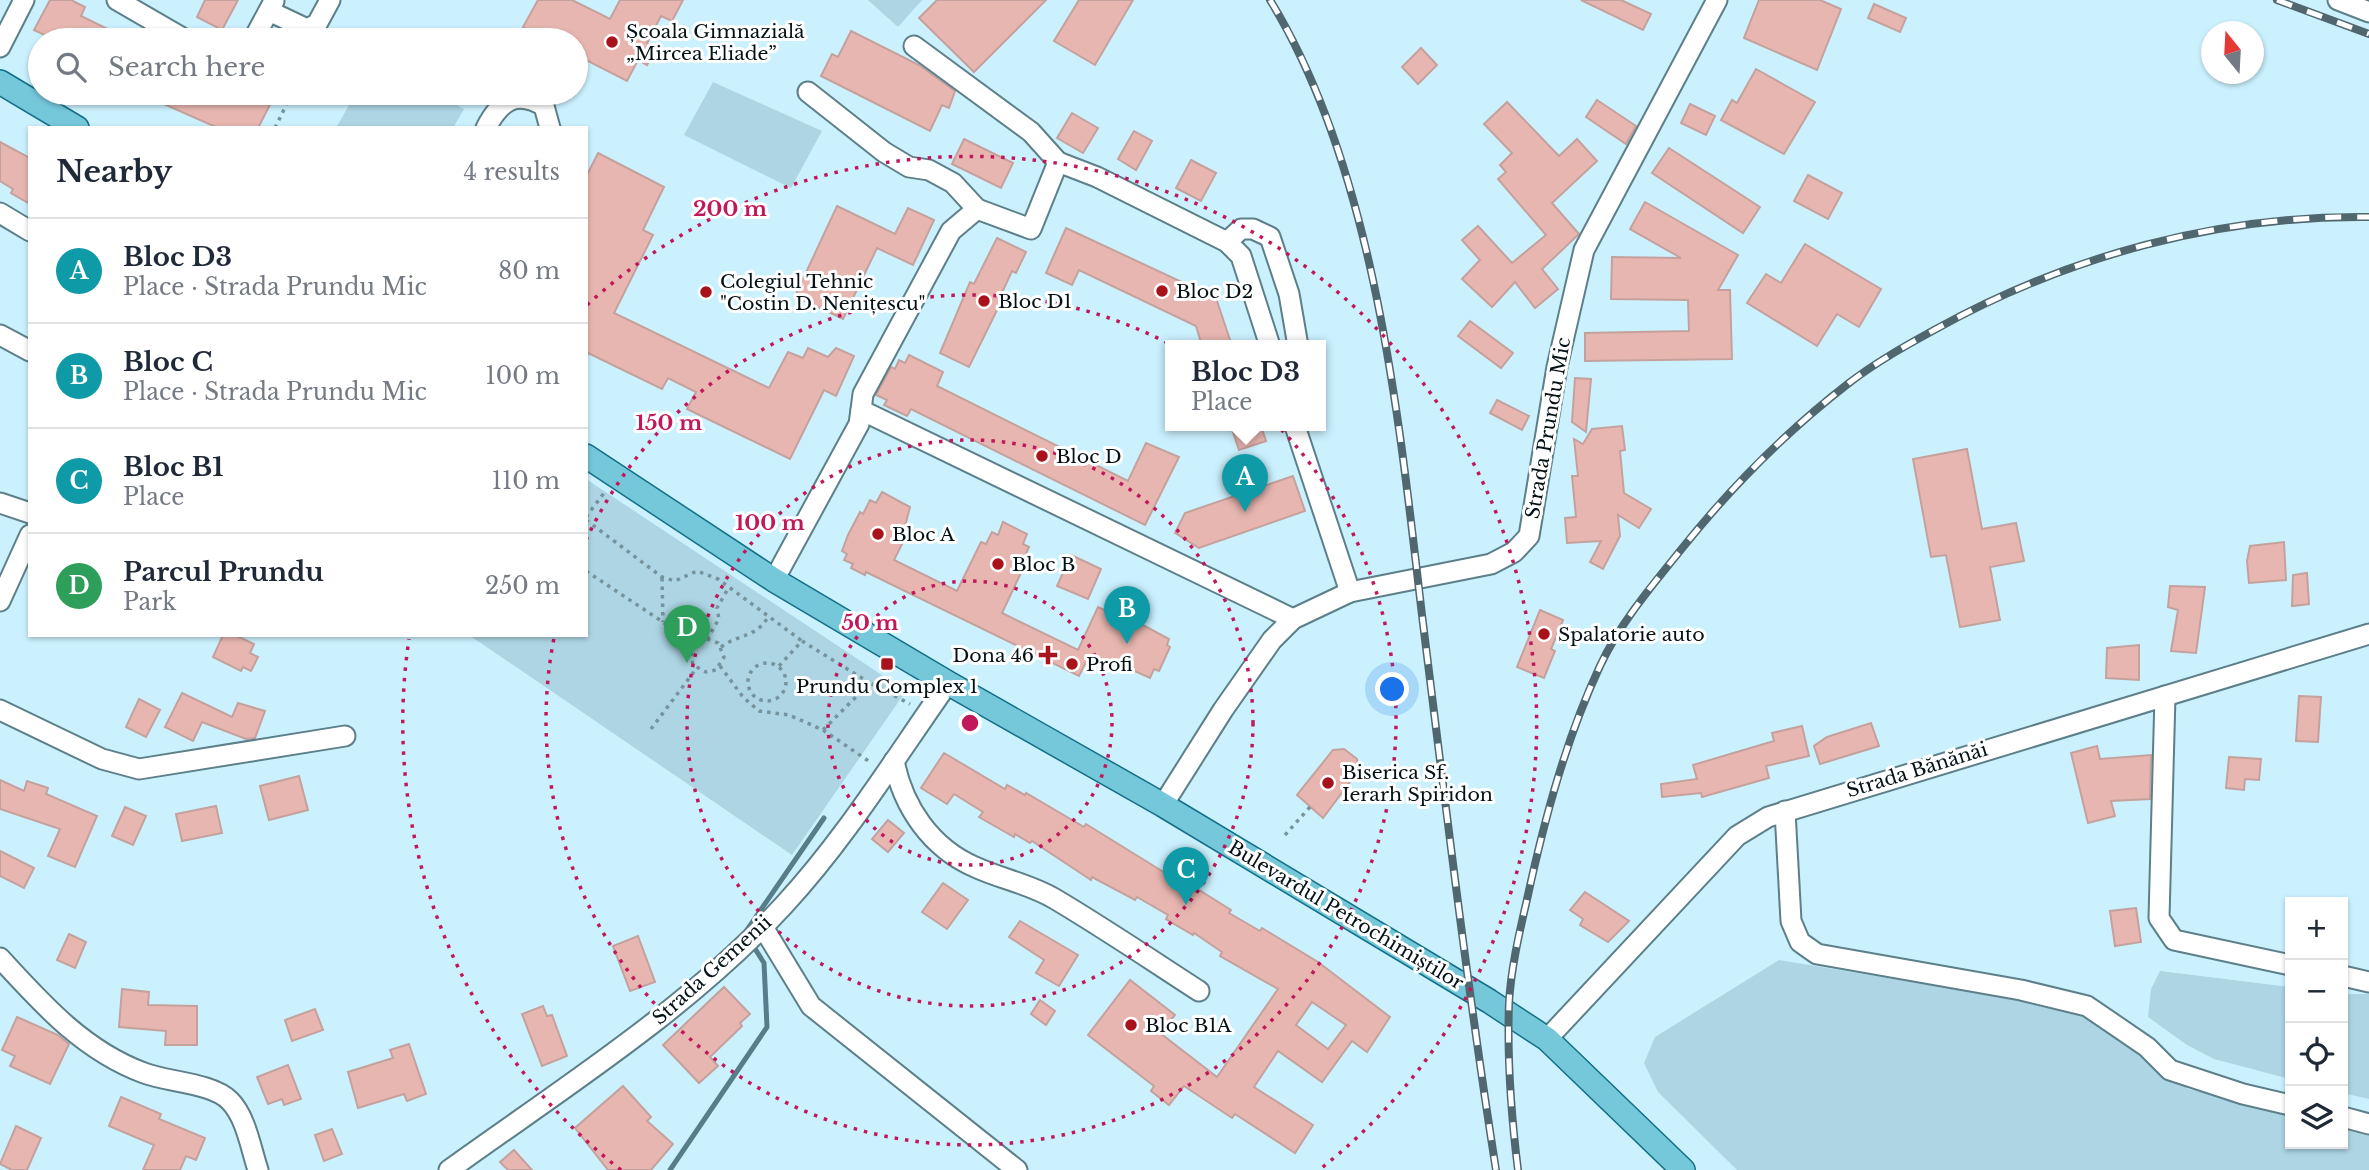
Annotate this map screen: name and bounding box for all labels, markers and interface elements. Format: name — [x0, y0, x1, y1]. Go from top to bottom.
place label: Școala Gimnazială „Mircea Eliade” — [626, 20, 805, 65]
north arrow — [2201, 21, 2264, 84]
search box — [28, 28, 588, 105]
marker: Școala Gimnazială „Mircea Eliade” — [604, 34, 620, 50]
icon: search — [52, 48, 90, 86]
text: Search here — [108, 51, 265, 83]
text: Nearby — [56, 153, 172, 190]
text: 4 results — [464, 158, 560, 186]
text: 200 m — [693, 196, 767, 222]
text: Bloc D3 — [123, 241, 232, 273]
text: A — [70, 257, 88, 285]
text: 80 m — [498, 257, 560, 285]
place label: Colegiul Tehnic "Costin D. Nenițescu" — [720, 270, 926, 315]
text: Place · Strada Prundu Mic — [123, 273, 427, 301]
place label: Bloc D2 — [1176, 280, 1253, 303]
marker: Bloc D2 — [1154, 283, 1170, 299]
marker: Colegiul Tehnic "Costin D. Nenițescu" — [698, 284, 714, 300]
place label: Bloc D1 — [998, 290, 1072, 313]
marker: Bloc D1 — [976, 293, 992, 309]
street label: Strada Prundu Mic — [1521, 335, 1575, 521]
popup — [1165, 340, 1326, 431]
text: Bloc C — [123, 346, 213, 378]
text: Bloc D3 — [1191, 356, 1300, 388]
text: B — [70, 362, 88, 390]
text: 100 m — [486, 362, 560, 390]
text: Place · Strada Prundu Mic — [123, 378, 427, 406]
text: Place — [1191, 388, 1253, 416]
text: 150 m — [636, 410, 702, 436]
place label: Bloc D — [1056, 445, 1122, 468]
marker: Bloc D — [1034, 448, 1050, 464]
text: Bloc B1 — [123, 451, 224, 483]
pin: A — [1222, 454, 1268, 512]
text: C — [70, 467, 88, 495]
text: 110 m — [492, 467, 560, 495]
text: Place — [123, 483, 185, 511]
text: 100 m — [735, 510, 805, 536]
place label: Bloc A — [892, 523, 955, 546]
marker: Bloc A — [870, 526, 886, 542]
place label: Bloc B — [1012, 553, 1075, 576]
text: Parcul Prundu — [123, 556, 324, 588]
marker: Bloc B — [990, 556, 1006, 572]
text: D — [68, 572, 90, 600]
text: 250 m — [485, 572, 560, 600]
pin: B — [1104, 586, 1150, 644]
text: Park — [123, 588, 176, 616]
pin: D — [664, 605, 710, 663]
text: 50 m — [841, 610, 899, 636]
place label: Spalatorie auto — [1558, 623, 1705, 646]
marker: Spalatorie auto — [1536, 626, 1552, 642]
place label: Dona 46 — [953, 644, 1034, 667]
marker: Dona 46 — [1040, 647, 1056, 663]
place label: Profi — [1086, 653, 1133, 676]
marker: Prundu Complex 1 — [879, 656, 895, 672]
marker: Profi — [1064, 656, 1080, 672]
your location — [1375, 672, 1409, 706]
place label: Prundu Complex 1 — [796, 675, 978, 698]
centre of rings — [958, 711, 982, 735]
street label: Strada Bănănăi — [1844, 737, 1991, 802]
place label: Biserica Sf. Ierarh Spiridon — [1342, 761, 1493, 806]
marker: Biserica Sf. Ierarh Spiridon — [1320, 775, 1336, 791]
street label: Bulevardul Petrochimiștilor — [1224, 836, 1468, 994]
pin: C — [1163, 847, 1209, 905]
map controls — [2285, 897, 2348, 1149]
button: + — [2285, 897, 2348, 960]
street label: Strada Gemenii — [648, 910, 777, 1029]
button: − — [2285, 960, 2348, 1023]
place label: Bloc B1A — [1145, 1014, 1232, 1037]
marker: Bloc B1A — [1123, 1017, 1139, 1033]
button: locate — [2285, 1023, 2348, 1086]
button: layers — [2285, 1086, 2348, 1149]

